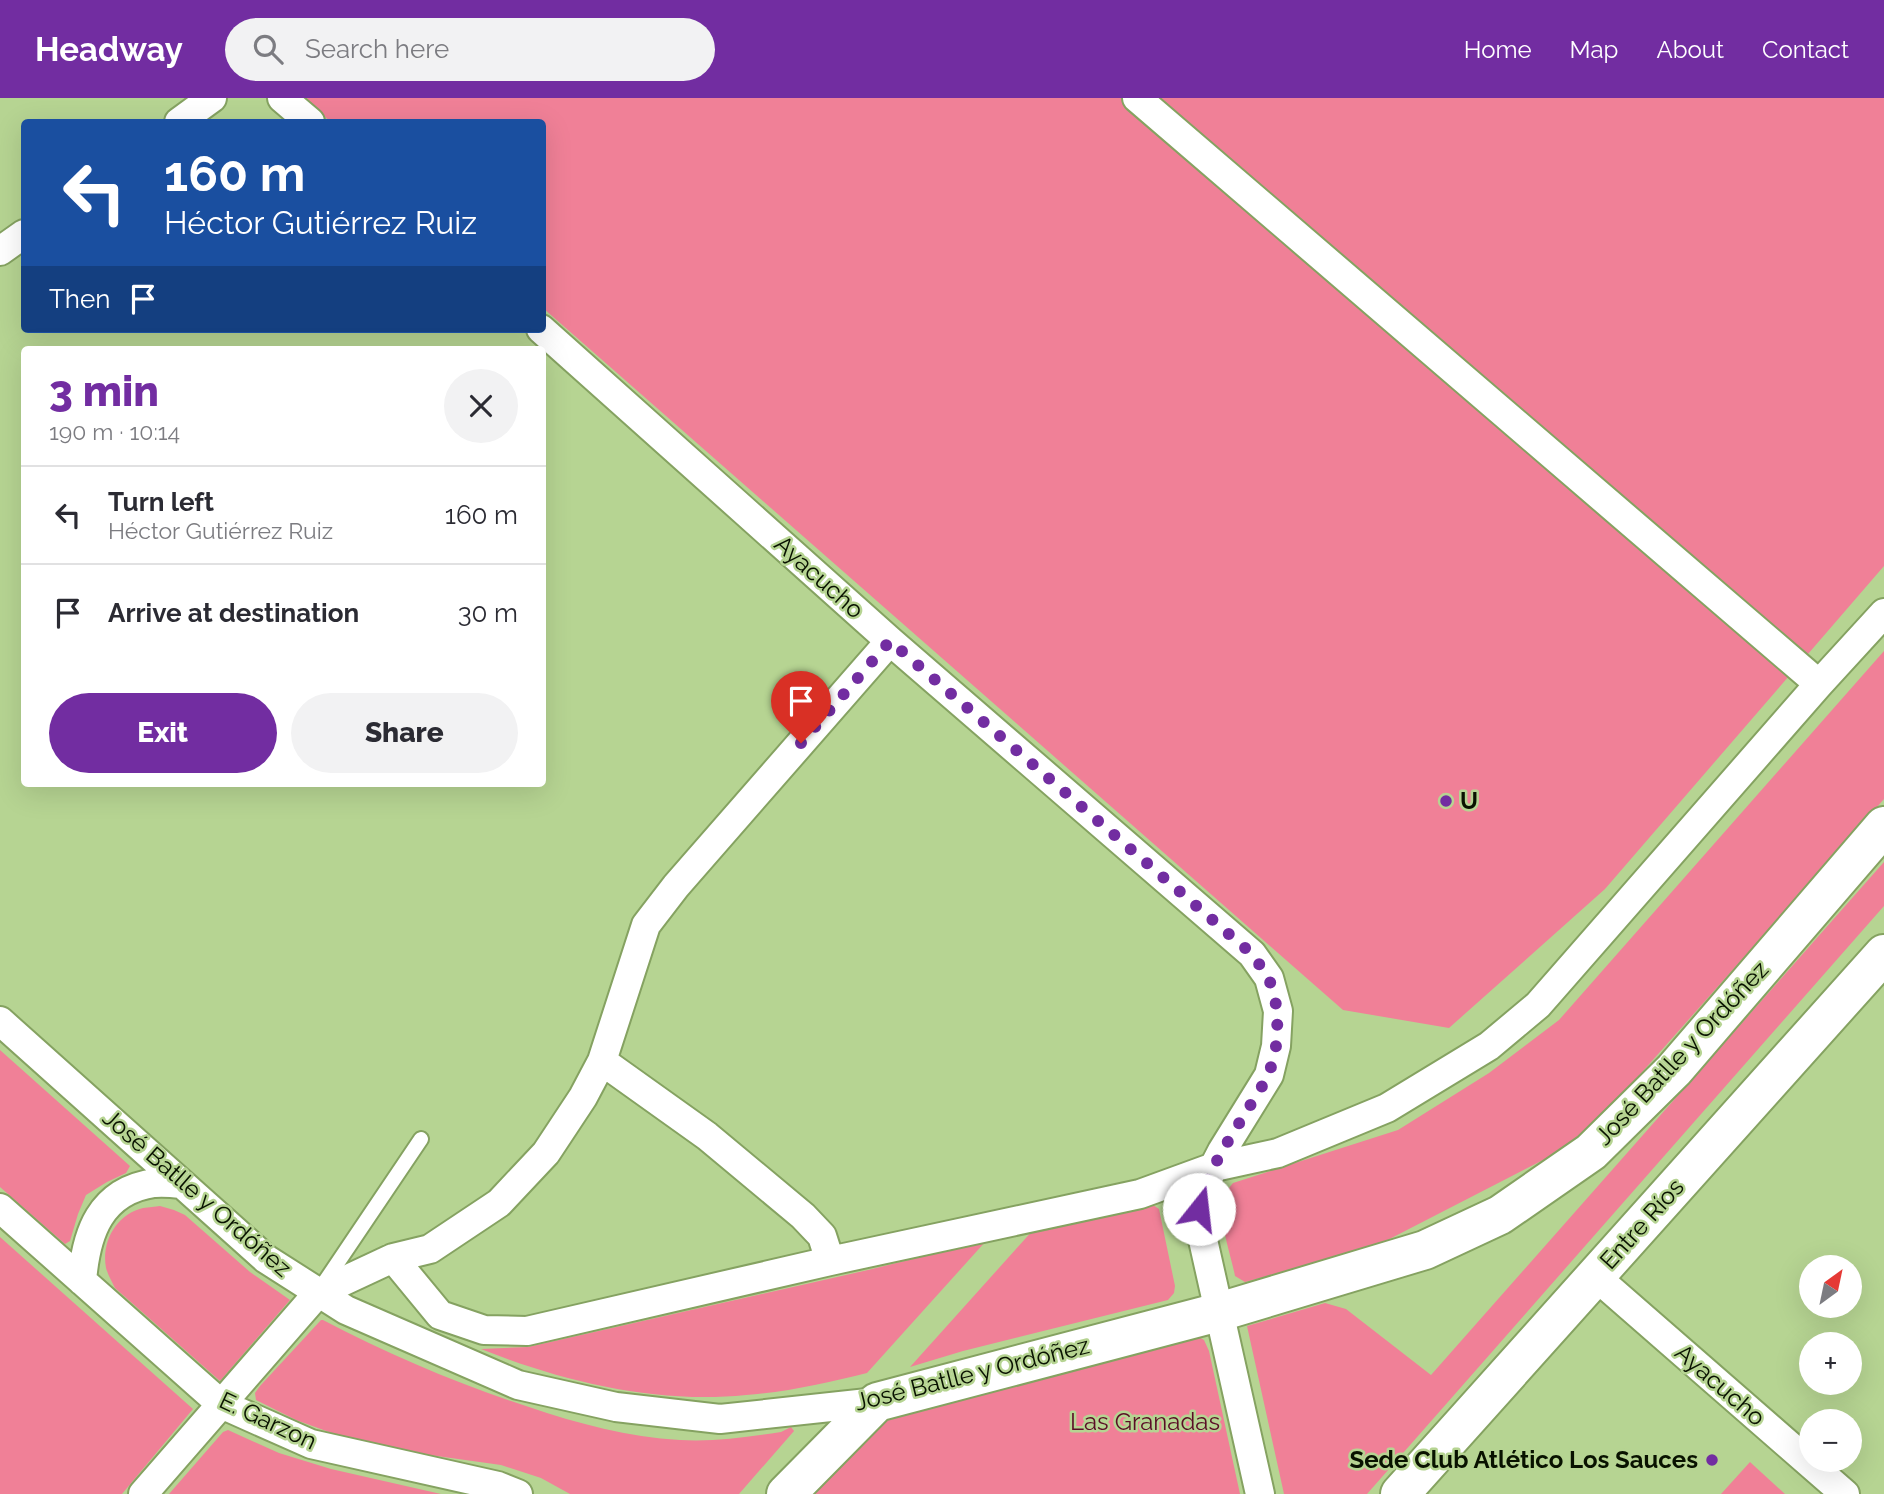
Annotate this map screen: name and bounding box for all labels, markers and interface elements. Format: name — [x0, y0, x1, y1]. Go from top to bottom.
search box — [225, 18, 715, 81]
text: Headway — [35, 30, 183, 69]
icon: search — [249, 30, 287, 68]
text: Search here — [305, 34, 449, 64]
text: Home — [1464, 35, 1532, 64]
text: Map — [1570, 35, 1618, 64]
text: About — [1656, 35, 1724, 64]
text: Contact — [1762, 35, 1849, 64]
text: 160 m — [164, 145, 305, 202]
icon: left — [49, 147, 140, 238]
text: Héctor Gutiérrez Ruiz — [164, 204, 477, 241]
icon: arrive — [124, 280, 162, 318]
text: Then — [49, 284, 110, 314]
text: 3 min — [49, 367, 159, 416]
button: close — [444, 369, 518, 443]
text: 190 m · 10:14 — [49, 418, 180, 445]
text: Turn left — [108, 487, 214, 517]
icon: left — [49, 496, 87, 534]
text: 160 m — [445, 500, 518, 530]
text: Héctor Gutiérrez Ruiz — [108, 517, 333, 544]
street label: Ayacucho — [769, 529, 870, 624]
icon: arrive — [49, 594, 87, 632]
text: Arrive at destination — [108, 598, 359, 628]
text: 30 m — [458, 598, 518, 628]
pin — [771, 671, 831, 743]
icon: arrive — [782, 682, 820, 720]
button: Exit — [49, 693, 277, 773]
button: Share — [291, 693, 518, 773]
place label: U — [1460, 786, 1478, 815]
marker: U — [1438, 793, 1454, 809]
street label: José Batlle y Ordóñez — [1589, 955, 1774, 1150]
street label: José Batlle y Ordóñez — [97, 1103, 298, 1282]
position arrow — [1162, 1172, 1236, 1246]
street label: Entre Ríos — [1594, 1173, 1690, 1275]
north arrow — [1799, 1255, 1862, 1318]
map controls — [1799, 1255, 1862, 1472]
street label: José Batlle y Ordóñez — [852, 1330, 1092, 1417]
button: + — [1799, 1332, 1862, 1395]
street label: Ayacucho — [1669, 1338, 1771, 1432]
street label: E. Garzon — [215, 1385, 321, 1456]
park label: Las Granadas — [1070, 1407, 1220, 1436]
button: − — [1799, 1409, 1862, 1472]
place label: Sede Club Atlético Los Sauces — [1350, 1445, 1698, 1474]
marker: Sede Club Atlético Los Sauces — [1704, 1452, 1720, 1468]

